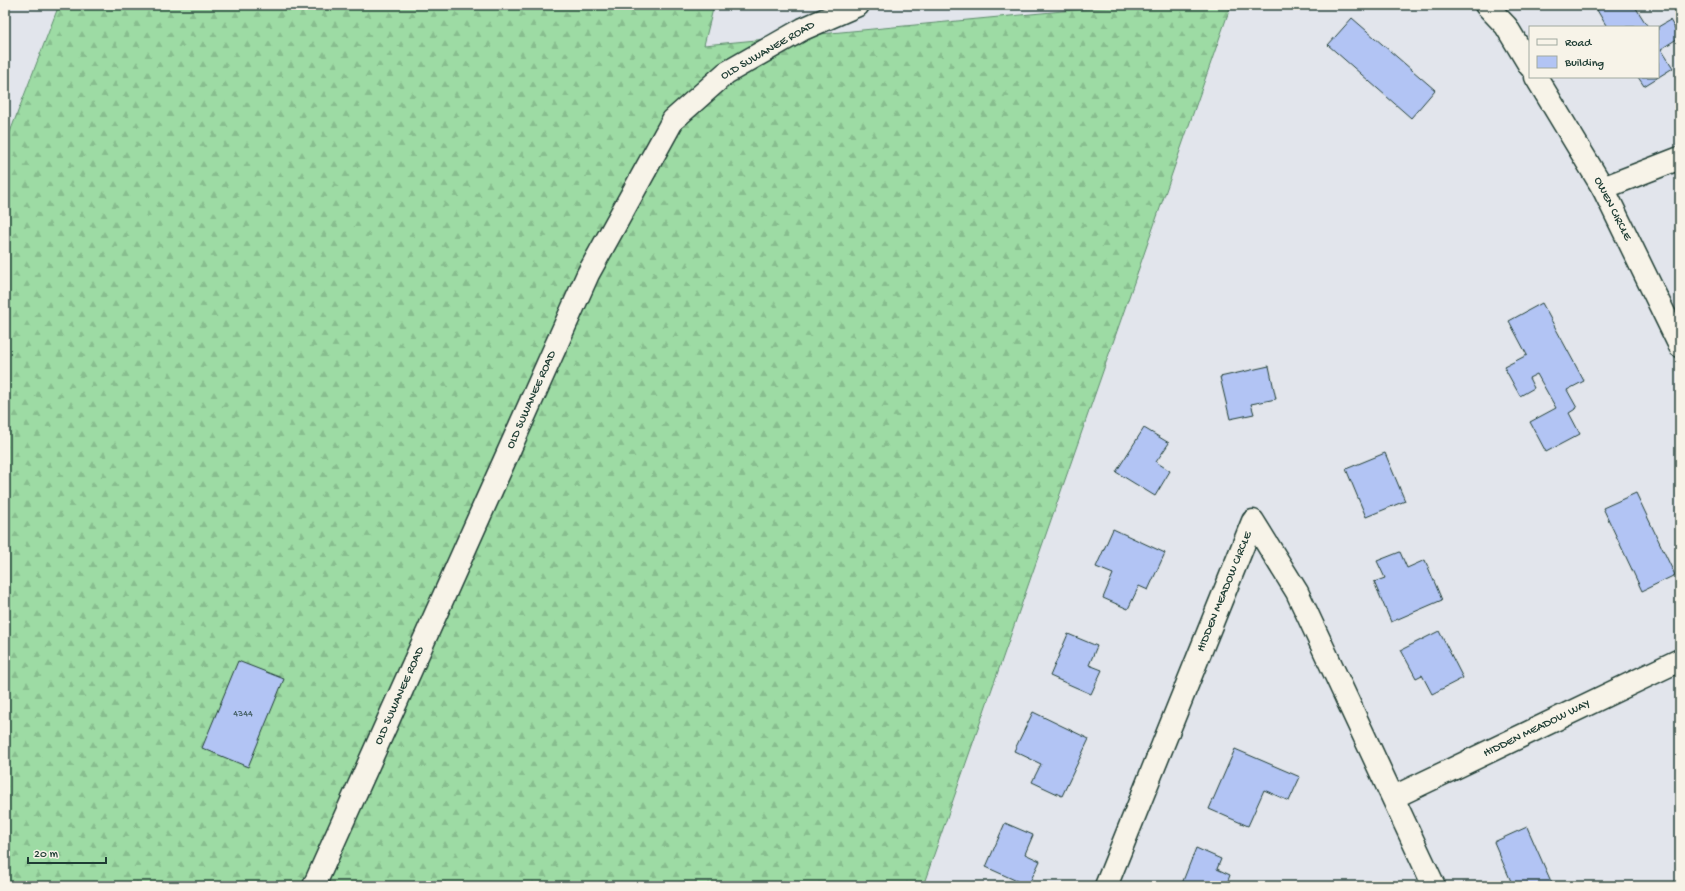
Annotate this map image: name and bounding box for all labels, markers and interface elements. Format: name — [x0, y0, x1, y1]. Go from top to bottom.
street label: OLD SUWANEE ROAD — [719, 18, 818, 84]
legend — [1529, 26, 1659, 78]
text: Road — [1565, 37, 1592, 51]
text: Building — [1564, 57, 1604, 71]
street label: OWEN CIRCLE — [1590, 175, 1634, 244]
street label: OLD SUWANEE ROAD — [504, 349, 560, 451]
street label: HIDDEN MEADOW CIRCLE — [1194, 529, 1256, 654]
street label: OLD SUWANEE ROAD — [372, 645, 428, 747]
street label: HIDDEN MEADOW WAY — [1481, 697, 1593, 761]
house number: 4344 — [233, 708, 253, 720]
scale bar — [28, 839, 106, 865]
text: 20 m — [34, 848, 59, 862]

